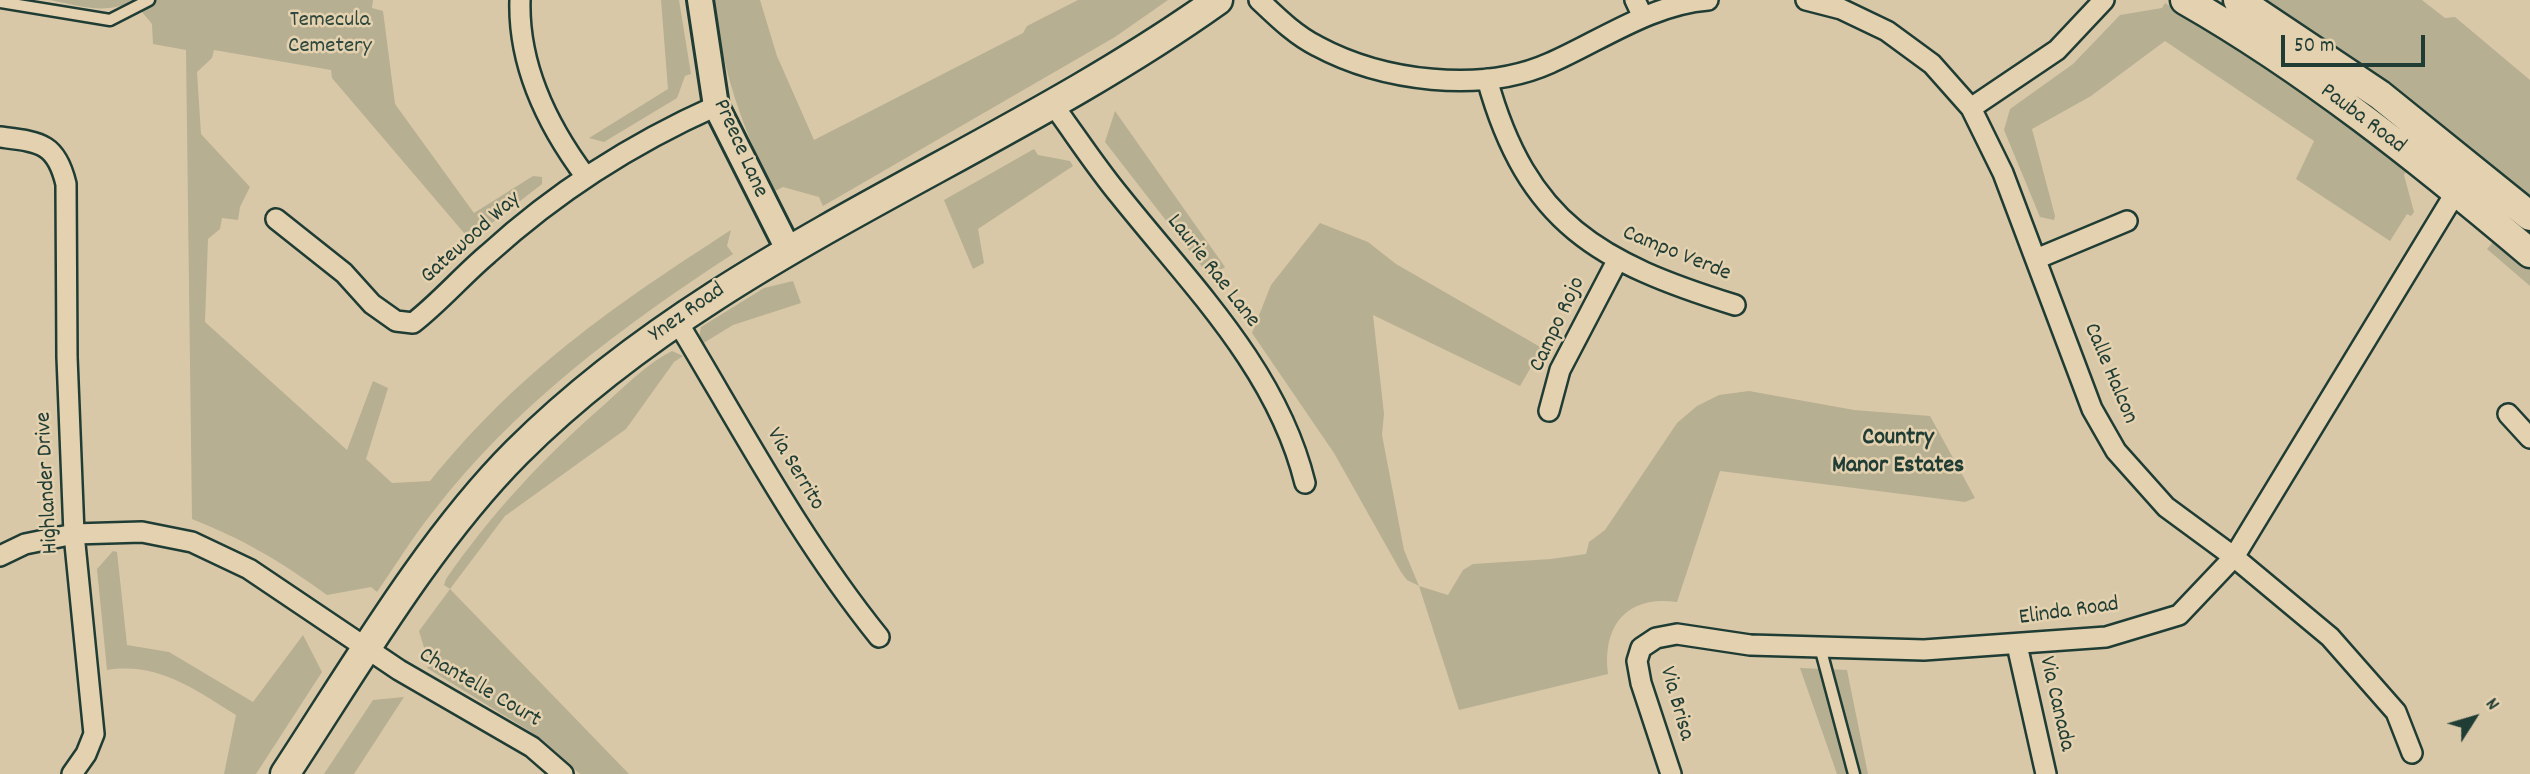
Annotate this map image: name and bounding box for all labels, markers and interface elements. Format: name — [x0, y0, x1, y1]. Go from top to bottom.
park label: Temecula Cemetery — [288, 8, 372, 62]
scale bar — [2285, 21, 2428, 65]
text: 50 m — [2294, 32, 2334, 62]
street label: Pauba Road — [2314, 79, 2410, 161]
street label: Preece Lane — [705, 96, 773, 202]
street label: Gatewood Way — [416, 187, 528, 291]
street label: Laurie Rae Lane — [1159, 210, 1265, 334]
street label: Campo Verde — [1618, 221, 1734, 289]
street label: Campo Rojo — [1525, 273, 1593, 377]
street label: Ynez Road — [645, 278, 731, 350]
street label: Calle Halcon — [2075, 320, 2143, 428]
street label: Highlander Drive — [31, 411, 67, 555]
street label: Via Serrito — [759, 424, 829, 516]
district label: Country Manor Estates — [1832, 426, 1964, 482]
street label: Elinda Road — [2017, 592, 2121, 634]
street label: Chantelle Court — [413, 643, 545, 735]
street label: Via Canada — [2031, 654, 2079, 754]
street label: Via Brisa — [1651, 664, 1699, 744]
north arrow — [2439, 683, 2509, 753]
text: N — [2478, 693, 2505, 717]

